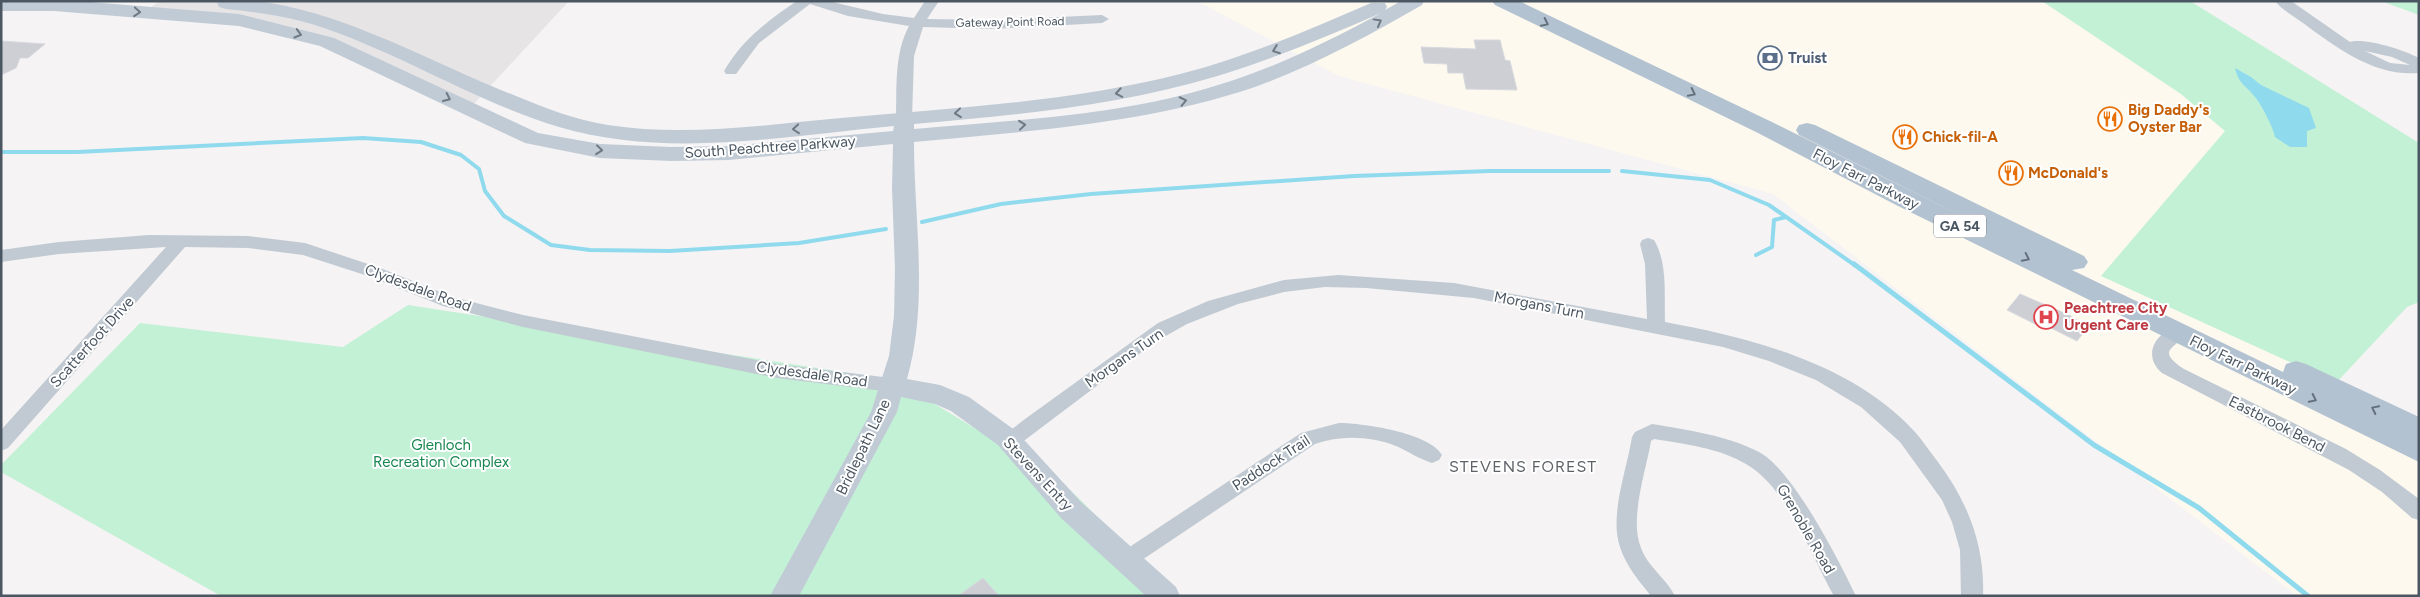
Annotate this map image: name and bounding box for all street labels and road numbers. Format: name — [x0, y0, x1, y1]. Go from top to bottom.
street label: Gateway Point Road — [955, 14, 1065, 30]
street label: South Peachtree Parkway — [684, 132, 856, 162]
street label: Floy Farr Parkway — [1810, 145, 1922, 214]
road number: GA 54 — [1934, 215, 1986, 238]
street label: Clydesdale Road — [362, 260, 474, 316]
street label: Morgans Turn — [1492, 287, 1586, 323]
street label: Scatterfoot Drive — [46, 293, 138, 391]
street label: Morgans Turn — [1081, 324, 1167, 392]
street label: Floy Farr Parkway — [2187, 331, 2299, 399]
street label: Clydesdale Road — [755, 357, 869, 391]
street label: Eastbrook Bend — [2226, 392, 2328, 456]
street label: Bridlepath Lane — [832, 396, 894, 498]
street label: Paddock Trail — [1229, 431, 1313, 495]
street label: Stevens Entry — [1000, 434, 1077, 514]
street label: Grenoble Road — [1773, 481, 1839, 577]

